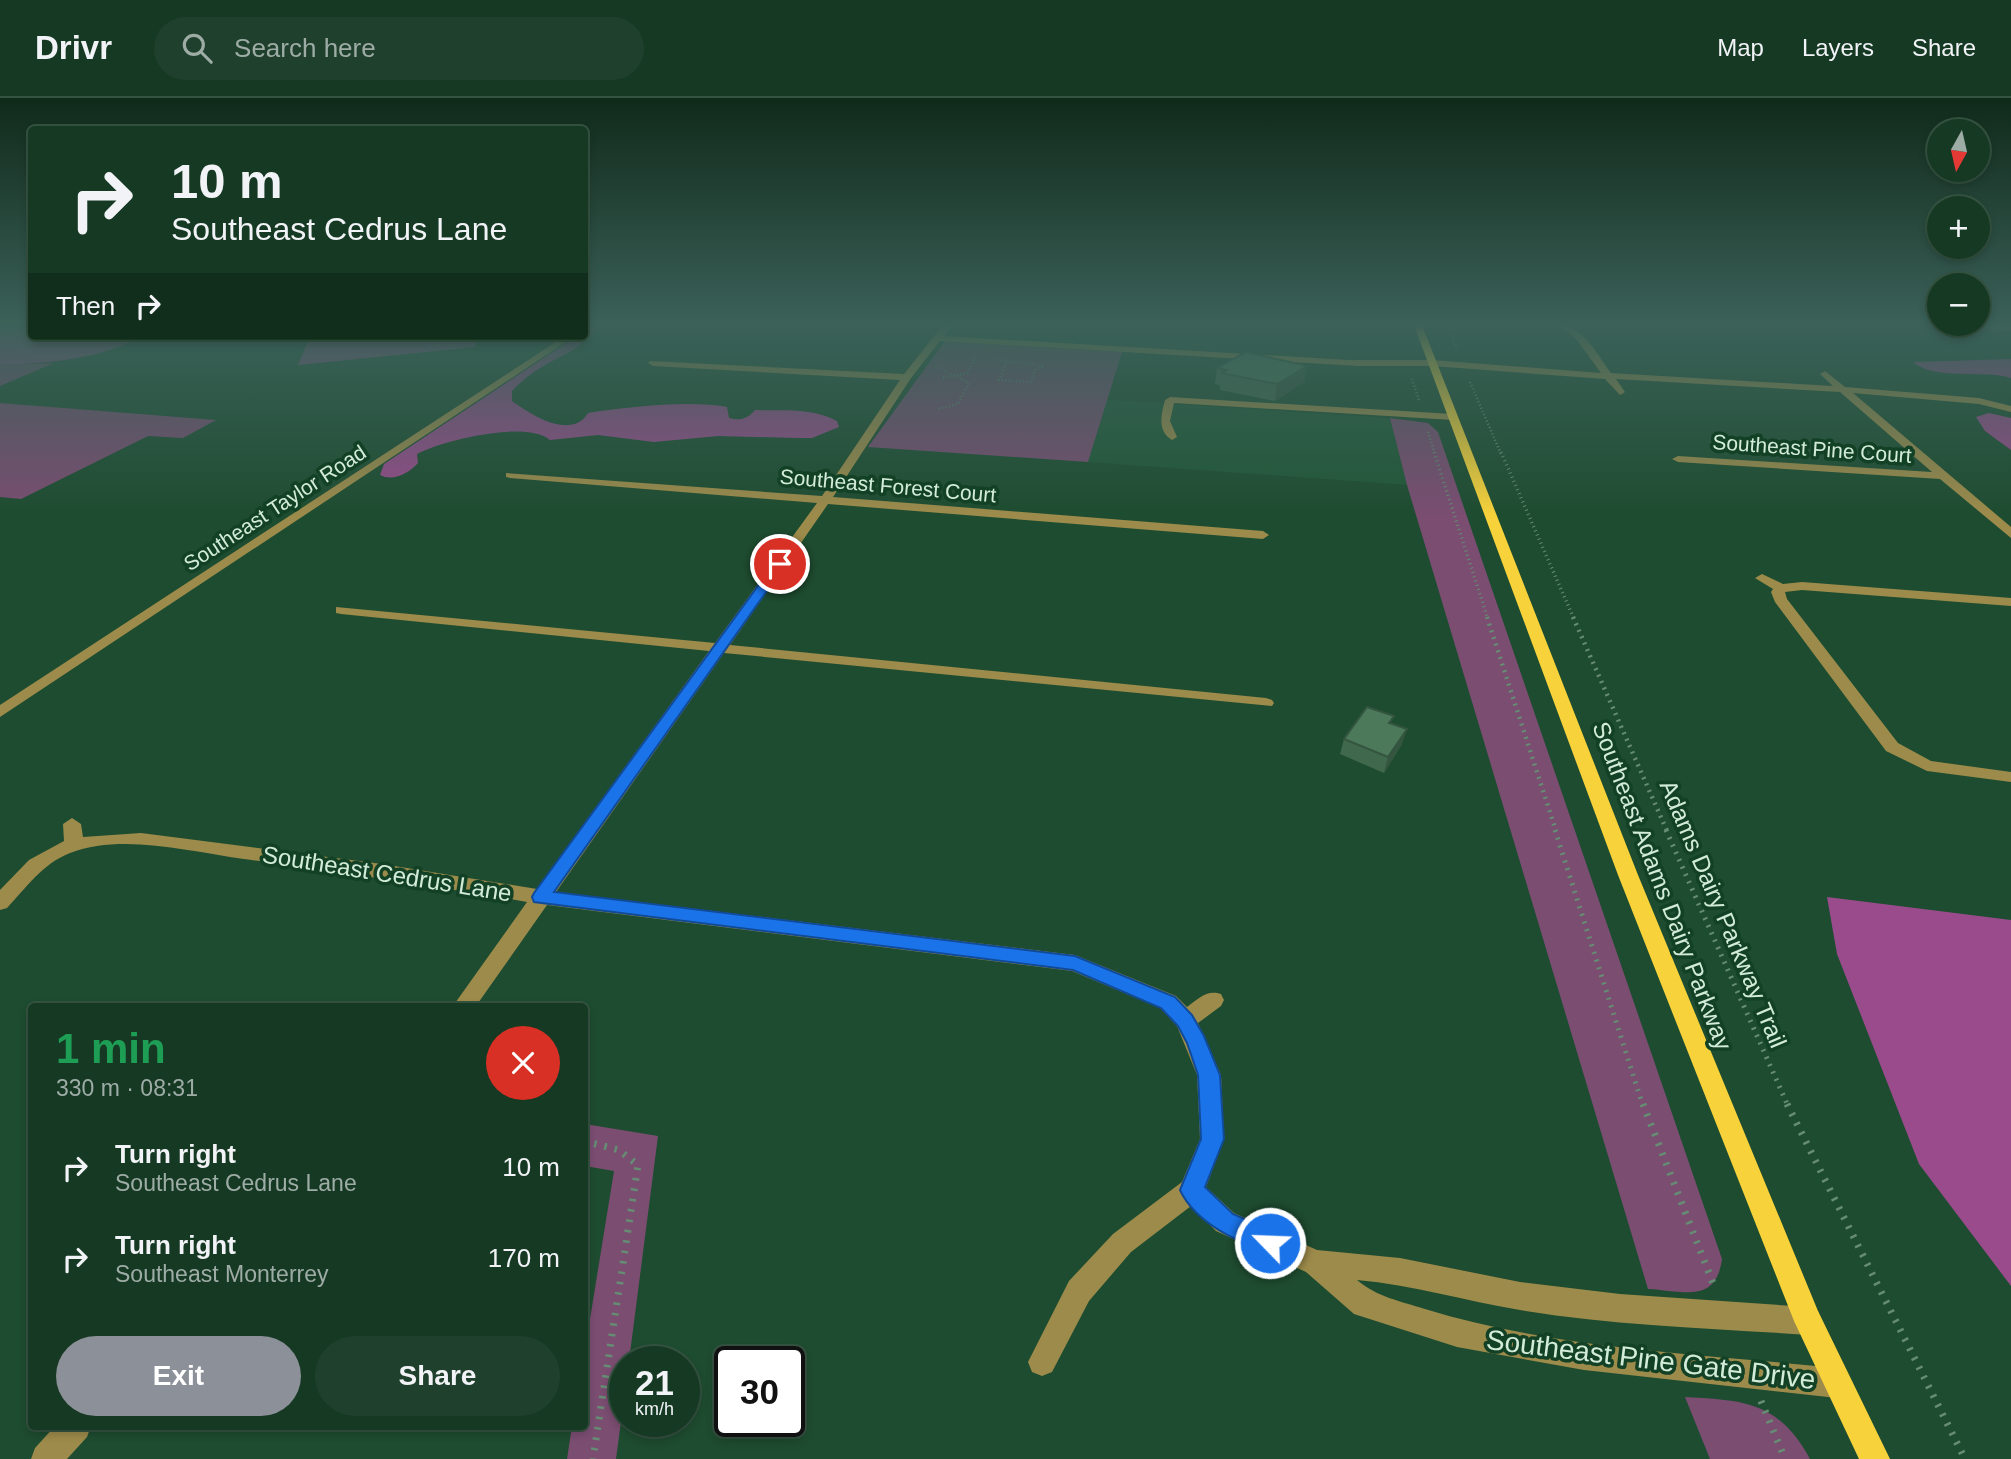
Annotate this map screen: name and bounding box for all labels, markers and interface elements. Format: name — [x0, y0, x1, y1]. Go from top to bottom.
search box — [154, 17, 644, 80]
text: Drivr — [35, 29, 112, 66]
icon: search — [178, 29, 216, 67]
text: Search here — [234, 33, 376, 63]
text: Map — [1717, 34, 1764, 61]
text: Layers — [1802, 34, 1874, 61]
text: Share — [1912, 34, 1976, 61]
north arrow — [1927, 119, 1990, 182]
map controls — [1927, 119, 1990, 336]
icon: right — [56, 154, 147, 245]
text: 10 m — [171, 154, 283, 208]
button: + — [1927, 196, 1990, 259]
text: Southeast Cedrus Lane — [171, 211, 507, 247]
button: − — [1927, 273, 1990, 336]
icon: right — [129, 287, 167, 325]
text: Then — [56, 291, 115, 321]
street label: Southeast Pine Court — [1712, 430, 1913, 467]
street label: Southeast Taylor Road — [180, 440, 370, 575]
street label: Southeast Forest Court — [779, 465, 997, 506]
pin — [750, 534, 810, 594]
icon: arrive — [761, 545, 799, 583]
street label: Southeast Adams Dairy Parkway — [1587, 718, 1738, 1054]
street label: Adams Dairy Parkway Trail — [1655, 776, 1792, 1052]
street label: Southeast Cedrus Lane — [260, 840, 514, 907]
text: 1 min — [56, 1025, 166, 1072]
button: close — [486, 1026, 560, 1100]
text: 330 m · 08:31 — [56, 1075, 198, 1101]
text: Turn right — [115, 1139, 236, 1169]
icon: right — [56, 1149, 94, 1187]
text: 10 m — [502, 1152, 560, 1182]
text: Southeast Cedrus Lane — [115, 1170, 357, 1196]
position arrow — [1233, 1206, 1307, 1280]
text: Turn right — [115, 1230, 236, 1260]
icon: right — [56, 1240, 94, 1278]
text: 170 m — [488, 1243, 560, 1273]
text: Southeast Monterrey — [115, 1261, 329, 1287]
street label: Southeast Pine Gate Drive — [1485, 1324, 1817, 1395]
button: Exit — [56, 1336, 301, 1416]
button: Share — [315, 1336, 560, 1416]
speed limit sign: 30 — [714, 1346, 805, 1437]
text: 21 — [635, 1363, 674, 1402]
text: km/h — [635, 1399, 674, 1419]

